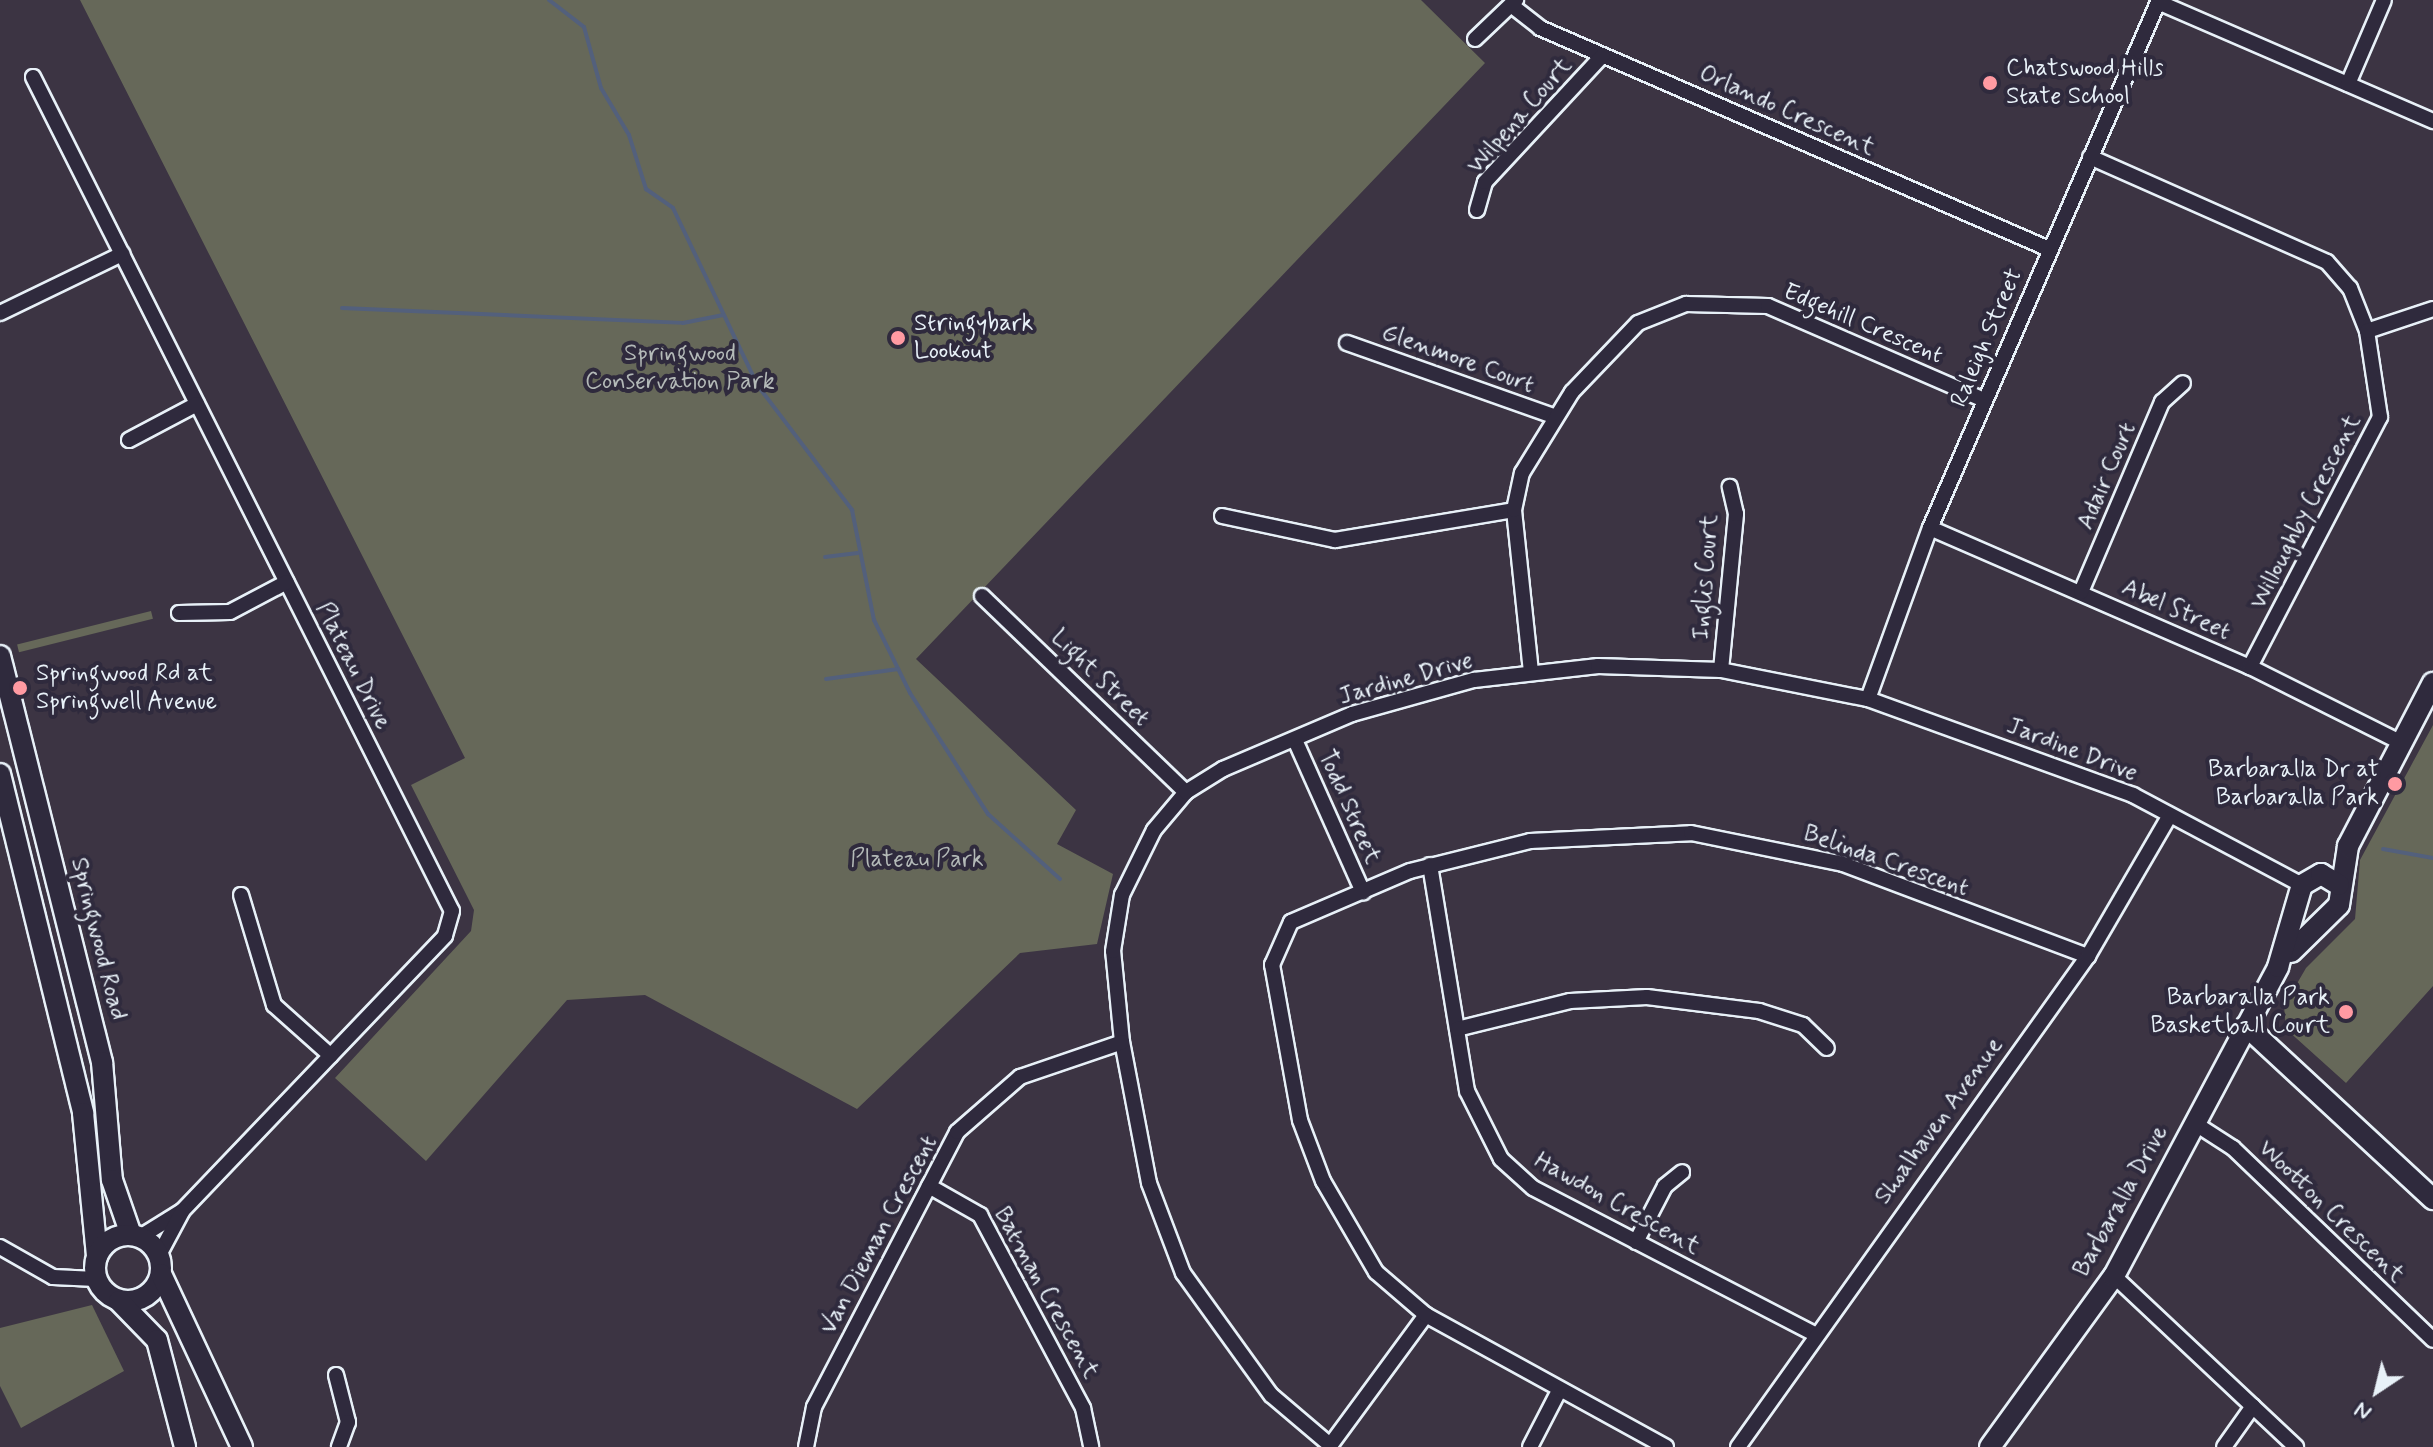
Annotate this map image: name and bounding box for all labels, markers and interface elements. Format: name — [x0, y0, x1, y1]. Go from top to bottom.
street label: Wilpena Court — [1462, 52, 1578, 180]
place label: Chatswood Hills State School — [2006, 55, 2164, 111]
street label: Orlando Crescent — [1698, 61, 1876, 161]
marker: Chatswood Hills State School — [1981, 74, 1999, 92]
street label: Raleigh Street — [1945, 265, 2029, 411]
street label: Edgehill Crescent — [1777, 277, 1949, 371]
place label: Stringybark Lookout — [914, 310, 1033, 366]
street label: Glenmore Court — [1376, 317, 1540, 401]
marker: Stringybark Lookout — [889, 329, 907, 347]
park label: Springwood Conservation Park — [586, 340, 774, 396]
street label: Willoughby Crescent — [2246, 413, 2366, 611]
street label: Adair Court — [2071, 416, 2143, 536]
street label: Inglis Court — [1687, 514, 1725, 640]
street label: Abel Street — [2115, 572, 2237, 648]
street label: Plateau Drive — [309, 598, 397, 734]
street label: Light Street — [1043, 622, 1157, 734]
street label: Jardine Drive — [1336, 646, 1476, 712]
place label: Springwood Rd at Springwell Avenue — [36, 660, 223, 716]
marker: Springwood Rd at Springwell Avenue — [11, 679, 29, 697]
street label: Jardine Drive — [2003, 712, 2141, 788]
street label: Todd Street — [1311, 746, 1387, 868]
place label: Barbaralla Dr at Barbaralla Park — [2205, 756, 2379, 812]
marker: Barbaralla Dr at Barbaralla Park — [2386, 775, 2404, 793]
street label: Belinda Crescent — [1798, 819, 1974, 903]
park label: Plateau Park — [850, 846, 984, 874]
street label: Springwood Road — [64, 855, 132, 1023]
place label: Barbaralla Park Basketball Court — [2151, 984, 2330, 1040]
marker: Barbaralla Park Basketball Court — [2337, 1003, 2355, 1021]
street label: Shoalhaven Avenue — [1871, 1035, 2007, 1207]
street label: Barbaralla Drive — [2068, 1120, 2174, 1282]
street label: Van Dieman Crescent — [811, 1125, 947, 1345]
street label: Wootton Crescent — [2255, 1138, 2407, 1286]
street label: Hawdon Crescent — [1533, 1149, 1701, 1259]
street label: Batman Crescent — [989, 1206, 1103, 1380]
north arrow — [2337, 1351, 2417, 1431]
text: N — [2349, 1395, 2377, 1426]

